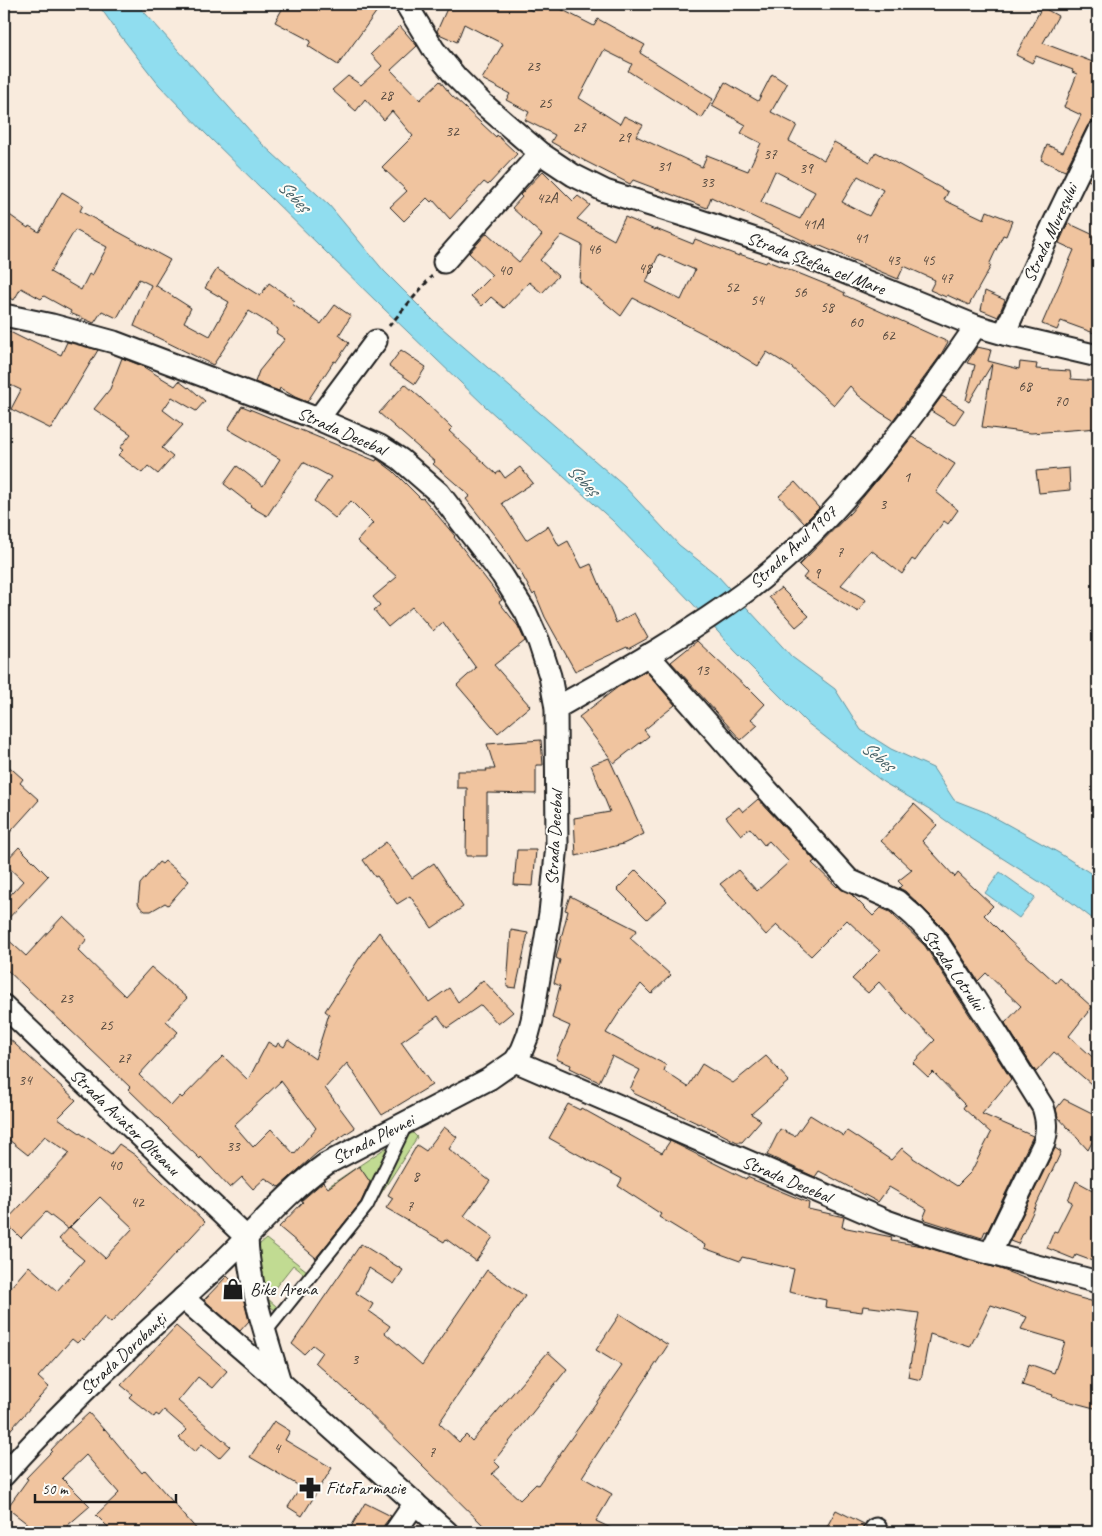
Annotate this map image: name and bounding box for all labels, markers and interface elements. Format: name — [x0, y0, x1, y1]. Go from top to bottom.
house number: 23 — [526, 57, 541, 76]
house number: 28 — [379, 86, 394, 105]
house number: 25 — [538, 94, 553, 113]
house number: 27 — [572, 118, 587, 137]
house number: 32 — [445, 122, 460, 141]
house number: 29 — [617, 128, 632, 147]
house number: 37 — [763, 145, 778, 164]
house number: 31 — [657, 157, 672, 176]
house number: 39 — [799, 159, 814, 178]
house number: 33 — [700, 173, 715, 192]
water label: Sebeș — [273, 175, 318, 220]
street label: Strada Mureșului — [1018, 178, 1083, 286]
house number: 42A — [536, 189, 559, 208]
house number: 41A — [802, 215, 825, 234]
street label: Strada Ștefan cel Mare — [744, 227, 889, 300]
house number: 41 — [854, 229, 869, 248]
house number: 46 — [587, 240, 602, 259]
house number: 43 — [886, 251, 901, 270]
house number: 45 — [921, 251, 936, 270]
house number: 48 — [638, 259, 653, 278]
house number: 40 — [498, 261, 513, 280]
house number: 47 — [939, 269, 954, 288]
house number: 52 — [725, 278, 740, 297]
house number: 56 — [793, 283, 808, 302]
house number: 54 — [750, 291, 765, 310]
house number: 58 — [820, 298, 835, 317]
house number: 60 — [849, 313, 864, 332]
house number: 62 — [881, 326, 896, 345]
house number: 68 — [1018, 377, 1033, 396]
house number: 70 — [1054, 392, 1069, 411]
street label: Strada Decebal — [294, 402, 392, 461]
water label: Sebeș — [562, 459, 607, 504]
house number: 1 — [904, 468, 912, 487]
house number: 3 — [880, 495, 888, 514]
street label: Strada Anul 1907 — [745, 501, 841, 593]
house number: 7 — [837, 543, 843, 561]
house number: 9 — [814, 564, 820, 582]
house number: 13 — [695, 661, 710, 680]
water label: Sebeș — [856, 735, 902, 779]
street label: Strada Decebal — [541, 787, 568, 886]
street label: Strada Lotrului — [918, 925, 992, 1017]
house number: 23 — [59, 989, 74, 1008]
house number: 25 — [99, 1016, 114, 1035]
house number: 27 — [117, 1049, 132, 1068]
street label: Strada Aviator Olteanu — [66, 1064, 185, 1181]
house number: 34 — [18, 1071, 33, 1090]
street label: Strada Plevnei — [328, 1108, 420, 1169]
house number: 33 — [226, 1137, 241, 1156]
street label: Strada Decebal — [739, 1150, 838, 1209]
house number: 40 — [108, 1156, 123, 1175]
house number: 8 — [413, 1167, 421, 1186]
house number: 42 — [130, 1193, 145, 1212]
house number: 7 — [407, 1197, 415, 1216]
shop icon: Bike Arena — [220, 1276, 246, 1302]
place label: Bike Arena — [250, 1278, 318, 1300]
street label: Strada Dorobanți — [75, 1307, 173, 1400]
house number: 3 — [352, 1350, 360, 1369]
house number: 4 — [274, 1439, 282, 1458]
house number: 7 — [429, 1443, 437, 1462]
scale bar — [35, 1471, 176, 1503]
pharmacy icon: FitoFarmacie — [297, 1475, 323, 1501]
place label: FitoFarmacie — [326, 1477, 406, 1499]
text: 50 m — [42, 1480, 69, 1499]

